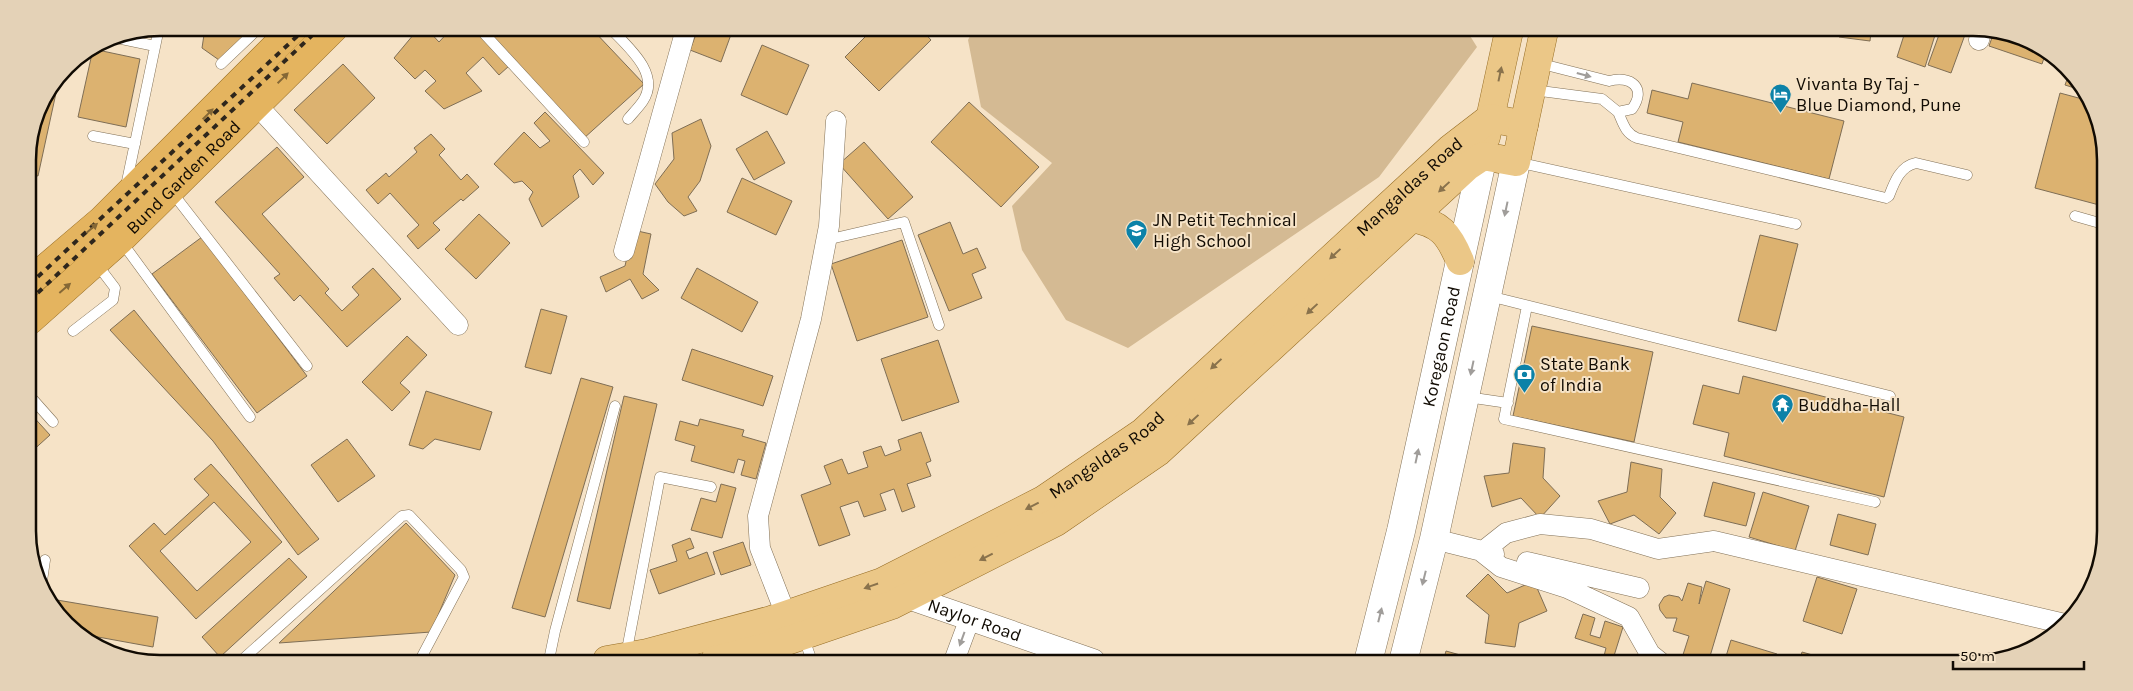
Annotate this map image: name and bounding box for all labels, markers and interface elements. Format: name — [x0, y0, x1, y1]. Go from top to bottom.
one-way arrow — [1496, 67, 1504, 82]
one-way arrow — [1577, 71, 1592, 79]
one-way arrow — [276, 72, 288, 84]
place label: Vivanta By Taj - Blue Diamond, Pune — [1796, 73, 1961, 116]
hotel icon: Vivanta By Taj - Blue Diamond, Pune — [1768, 82, 1792, 113]
one-way arrow — [202, 109, 214, 121]
street label: Bund Garden Road — [121, 116, 245, 239]
street label: Mangaldas Road — [1351, 132, 1467, 241]
one-way arrow — [1439, 181, 1451, 193]
one-way arrow — [1502, 202, 1510, 218]
place label: JN Petit Technical High School — [1153, 209, 1297, 252]
school or university icon: JN Petit Technical High School — [1125, 218, 1149, 249]
one-way arrow — [85, 223, 98, 234]
one-way arrow — [1330, 248, 1342, 260]
one-way arrow — [59, 283, 71, 294]
street label: Koregaon Road — [1417, 284, 1465, 409]
one-way arrow — [1306, 304, 1319, 315]
place label: State Bank of India — [1540, 353, 1630, 396]
one-way arrow — [1210, 358, 1222, 370]
one-way arrow — [1468, 361, 1476, 376]
bank icon: State Bank of India — [1512, 362, 1536, 393]
temple icon: Buddha-Hall — [1770, 393, 1794, 424]
place label: Buddha-Hall — [1798, 394, 1900, 416]
street label: Mangaldas Road — [1045, 407, 1169, 504]
one-way arrow — [1187, 414, 1199, 426]
one-way arrow — [1413, 449, 1421, 464]
one-way arrow — [1025, 502, 1040, 510]
one-way arrow — [978, 553, 993, 561]
one-way arrow — [1420, 570, 1428, 585]
one-way arrow — [864, 583, 879, 590]
street label: Naylor Road — [925, 594, 1025, 646]
one-way arrow — [1376, 607, 1384, 622]
one-way arrow — [958, 632, 966, 647]
scale bar — [1953, 638, 2084, 670]
text: 50 m — [1960, 647, 1995, 665]

